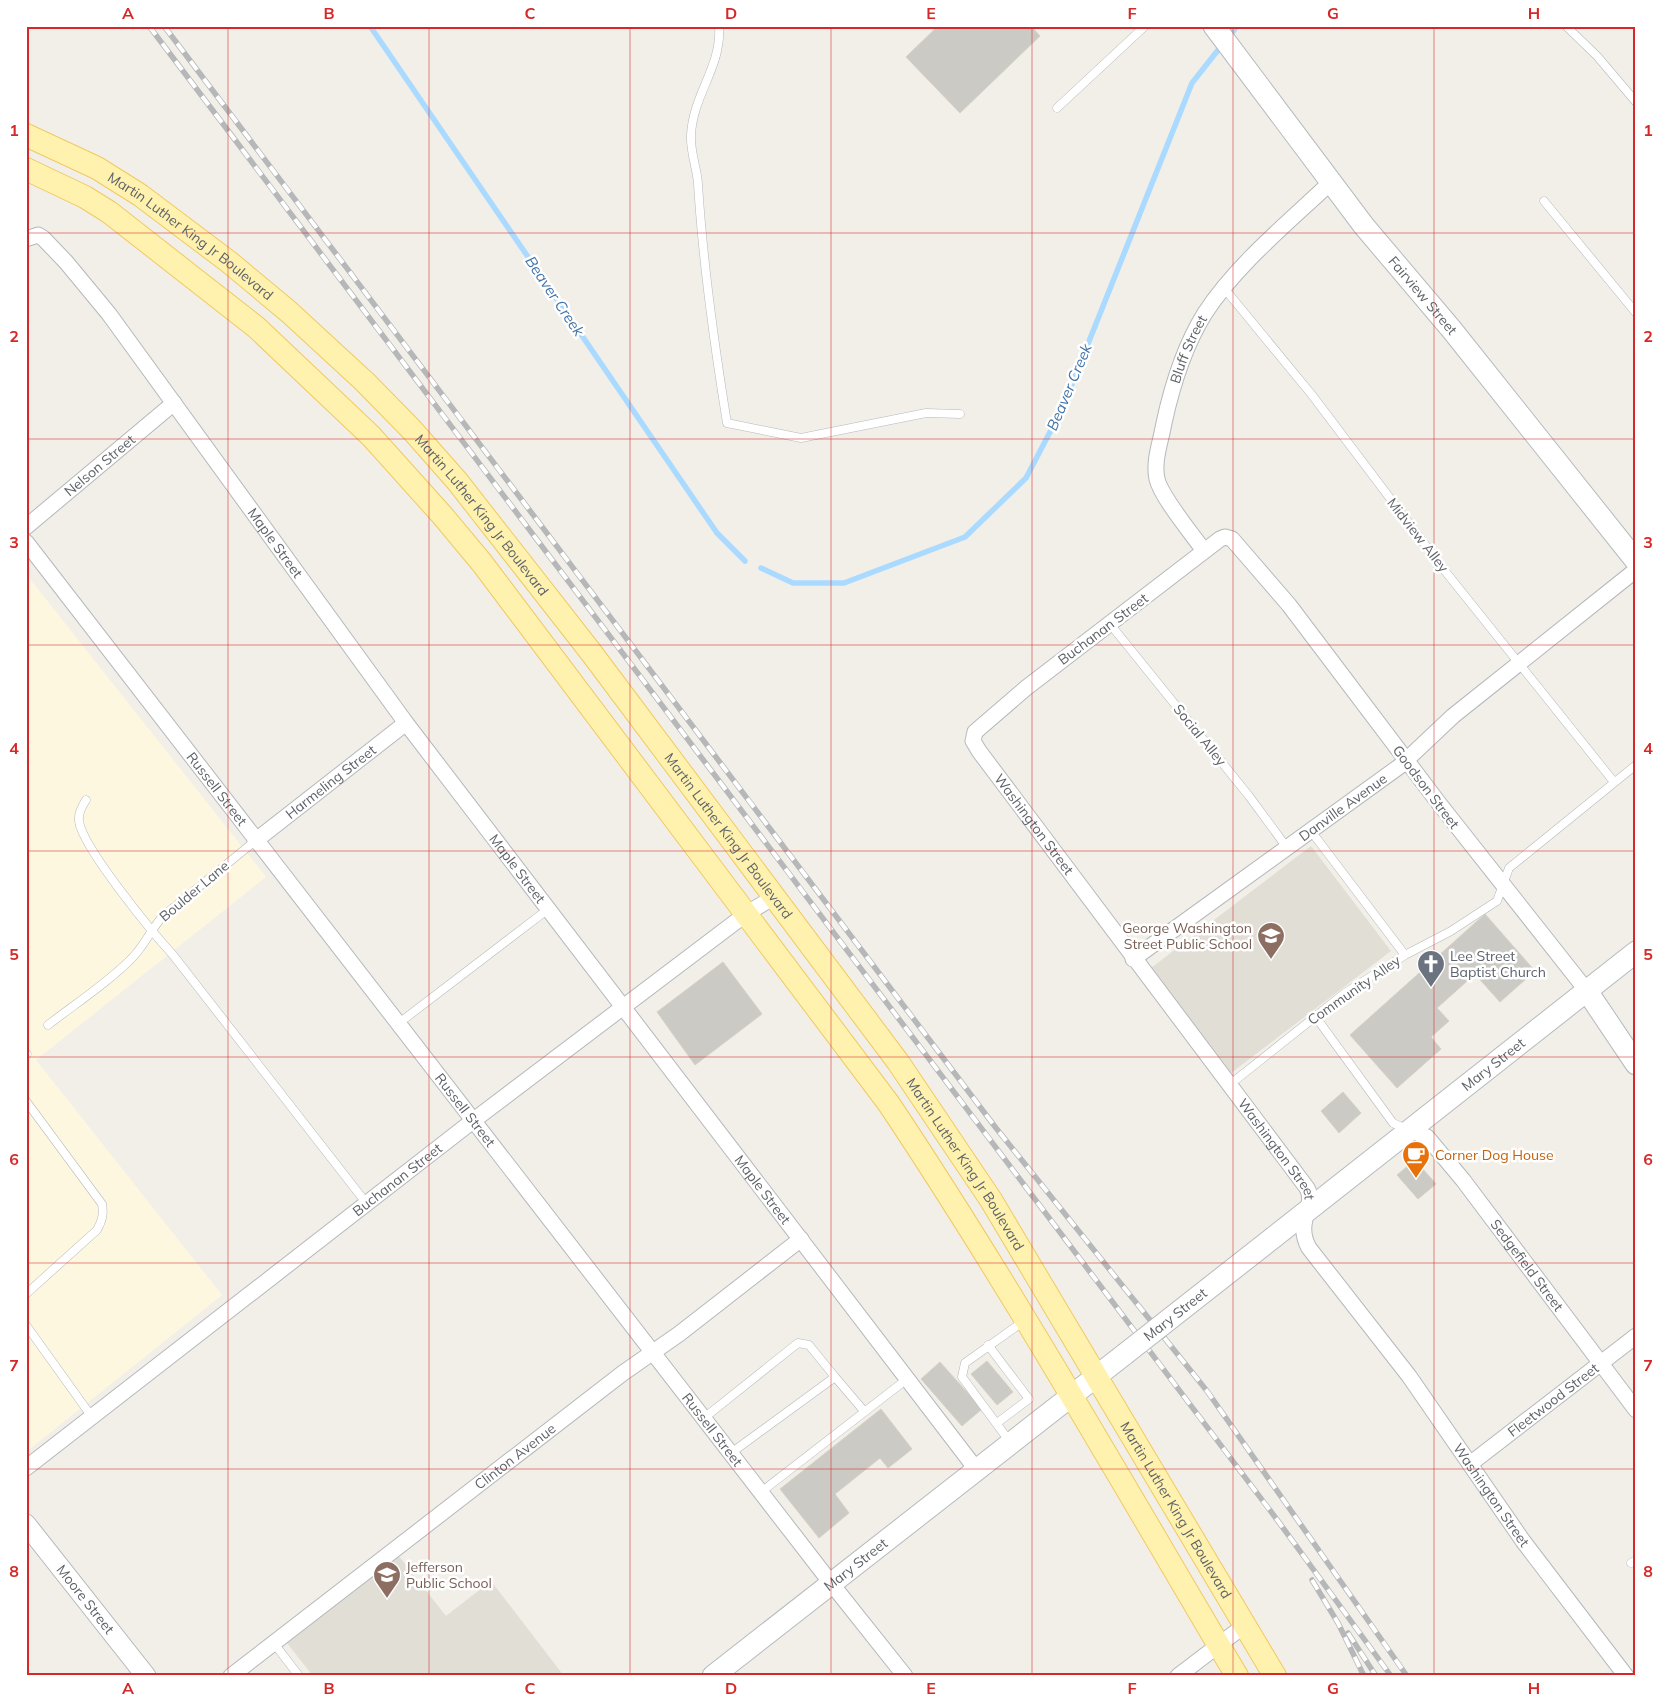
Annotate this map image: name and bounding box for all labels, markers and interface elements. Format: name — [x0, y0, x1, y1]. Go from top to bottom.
text: A — [122, 3, 134, 23]
text: B — [323, 3, 335, 23]
text: C — [525, 3, 536, 23]
text: D — [725, 3, 737, 23]
text: E — [926, 3, 936, 23]
text: F — [1127, 3, 1137, 23]
text: G — [1327, 3, 1339, 23]
text: H — [1528, 3, 1540, 23]
text: 1 — [9, 120, 19, 140]
text: 1 — [1643, 120, 1653, 140]
street label: Martin Luther King Jr Boulevard — [104, 168, 277, 304]
water label: Beaver Creek — [521, 252, 589, 341]
street label: Fairview Street — [1384, 252, 1461, 339]
street label: Bluff Street — [1166, 312, 1211, 386]
text: 2 — [9, 326, 19, 346]
text: 2 — [1643, 326, 1653, 346]
water label: Beaver Creek — [1042, 340, 1096, 433]
street label: Nelson Street — [60, 430, 139, 500]
street label: Martin Luther King Jr Boulevard — [411, 431, 552, 599]
street label: Midview Alley — [1383, 494, 1453, 576]
street label: Maple Street — [244, 504, 307, 581]
text: 3 — [9, 532, 19, 552]
text: 3 — [1643, 532, 1653, 552]
street label: Buchanan Street — [1054, 589, 1152, 669]
street label: Social Alley — [1170, 700, 1231, 770]
text: 4 — [9, 738, 19, 758]
text: 4 — [1643, 738, 1653, 758]
street label: Harmeling Street — [282, 741, 380, 823]
street label: Goodson Street — [1389, 742, 1463, 832]
street label: Russell Street — [183, 748, 251, 829]
street label: Martin Luther King Jr Boulevard — [661, 749, 797, 922]
street label: Danville Avenue — [1295, 769, 1391, 845]
street label: Washington Street — [990, 770, 1078, 878]
street label: Maple Street — [485, 831, 549, 907]
street label: Boulder Lane — [155, 857, 233, 925]
place label: George Washington Street Public School — [1122, 919, 1252, 953]
school or university icon: George Washington Street Public School — [1256, 921, 1286, 960]
text: 5 — [9, 944, 19, 964]
text: 5 — [1643, 944, 1653, 964]
place label: Lee Street Baptist Church — [1450, 947, 1546, 981]
church icon: Lee Street Baptist Church — [1416, 949, 1446, 988]
street label: Community Alley — [1304, 951, 1404, 1029]
street label: Mary Street — [1458, 1034, 1529, 1095]
street label: Russell Street — [431, 1070, 499, 1151]
street label: Martin Luther King Jr Boulevard — [902, 1075, 1028, 1254]
street label: Washington Street — [1234, 1095, 1319, 1200]
street label: Buchanan Street — [349, 1139, 446, 1220]
cafe icon: Corner Dog House — [1401, 1140, 1431, 1179]
place label: Corner Dog House — [1435, 1146, 1554, 1164]
text: 6 — [9, 1149, 19, 1169]
text: 6 — [1643, 1149, 1653, 1169]
street label: Maple Street — [730, 1152, 795, 1228]
street label: Sedgefield Street — [1487, 1216, 1568, 1315]
street label: Mary Street — [1140, 1284, 1211, 1345]
text: 7 — [9, 1355, 19, 1375]
text: 7 — [1643, 1355, 1653, 1375]
street label: Fleetwood Street — [1504, 1359, 1602, 1441]
street label: Russell Street — [678, 1389, 747, 1470]
street label: Martin Luther King Jr Boulevard — [1116, 1418, 1236, 1602]
street label: Clinton Avenue — [471, 1419, 559, 1494]
street label: Washington Street — [1449, 1440, 1533, 1551]
street label: Mary Street — [820, 1534, 891, 1595]
place label: Jefferson Public School — [406, 1558, 492, 1592]
school or university icon: Jefferson Public School — [372, 1560, 402, 1599]
text: 8 — [9, 1561, 19, 1581]
street label: Moore Street — [53, 1561, 118, 1638]
text: 8 — [1643, 1561, 1653, 1581]
text: A — [122, 1678, 134, 1698]
text: B — [323, 1678, 335, 1698]
text: C — [525, 1678, 536, 1698]
text: D — [725, 1678, 737, 1698]
text: E — [926, 1678, 936, 1698]
text: F — [1127, 1678, 1137, 1698]
text: G — [1327, 1678, 1339, 1698]
text: H — [1528, 1678, 1540, 1698]

